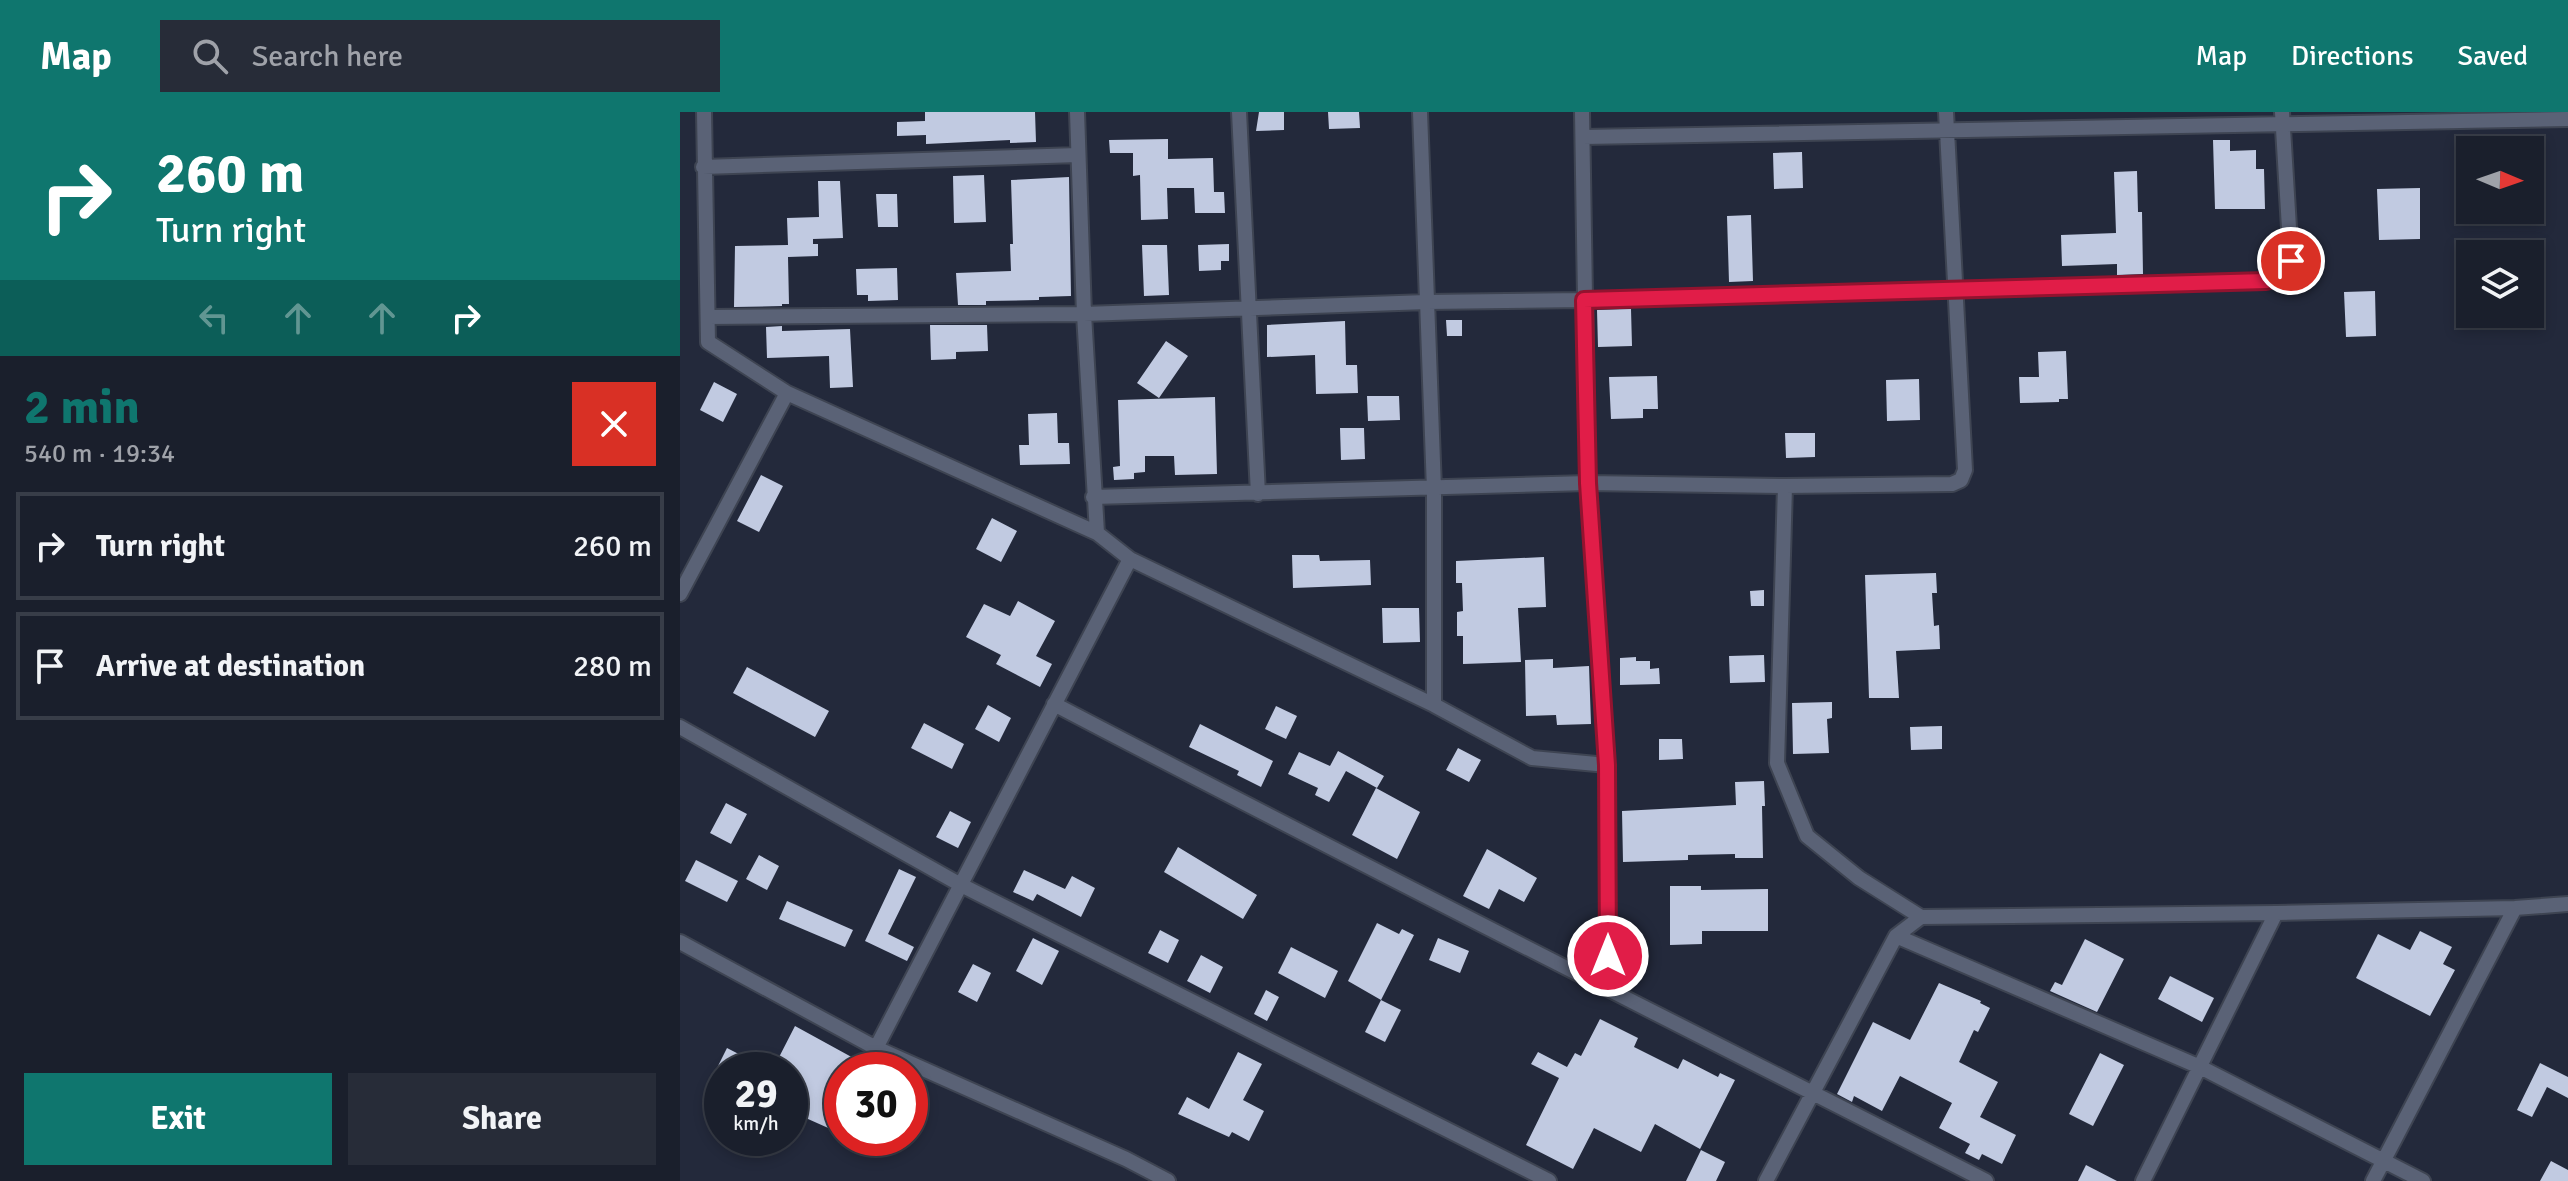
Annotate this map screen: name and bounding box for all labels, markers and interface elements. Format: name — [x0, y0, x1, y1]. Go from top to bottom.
search box — [160, 20, 720, 92]
text: Map — [40, 33, 112, 80]
icon: search — [188, 34, 232, 78]
text: Search here — [252, 38, 403, 75]
text: Map — [2195, 39, 2247, 73]
text: Directions — [2291, 39, 2413, 73]
text: Saved — [2457, 39, 2528, 73]
north arrow — [2456, 136, 2544, 224]
map controls — [2456, 136, 2544, 328]
text: 260 m — [156, 139, 304, 208]
icon: right — [24, 144, 128, 248]
text: Turn right — [156, 208, 306, 253]
pin — [2257, 227, 2325, 295]
icon: arrive — [2269, 239, 2313, 283]
button: layers — [2456, 240, 2544, 328]
icon: left — [192, 296, 236, 340]
icon: ahead — [276, 296, 320, 340]
icon: ahead — [360, 296, 404, 340]
icon: right — [444, 296, 488, 340]
text: 2 min — [24, 378, 140, 437]
button: close — [572, 382, 656, 466]
text: 540 m · 19:34 — [24, 438, 175, 470]
icon: right — [28, 524, 72, 568]
text: Turn right — [96, 528, 225, 565]
text: 260 m — [573, 528, 652, 565]
icon: arrive — [28, 644, 72, 688]
text: Arrive at destination — [96, 648, 365, 685]
text: 280 m — [573, 648, 652, 685]
position arrow — [1566, 914, 1650, 998]
speed limit sign: 30 — [824, 1052, 928, 1156]
text: 29 — [734, 1069, 778, 1119]
button: Exit — [24, 1073, 332, 1165]
button: Share — [348, 1073, 656, 1165]
text: km/h — [733, 1111, 779, 1136]

